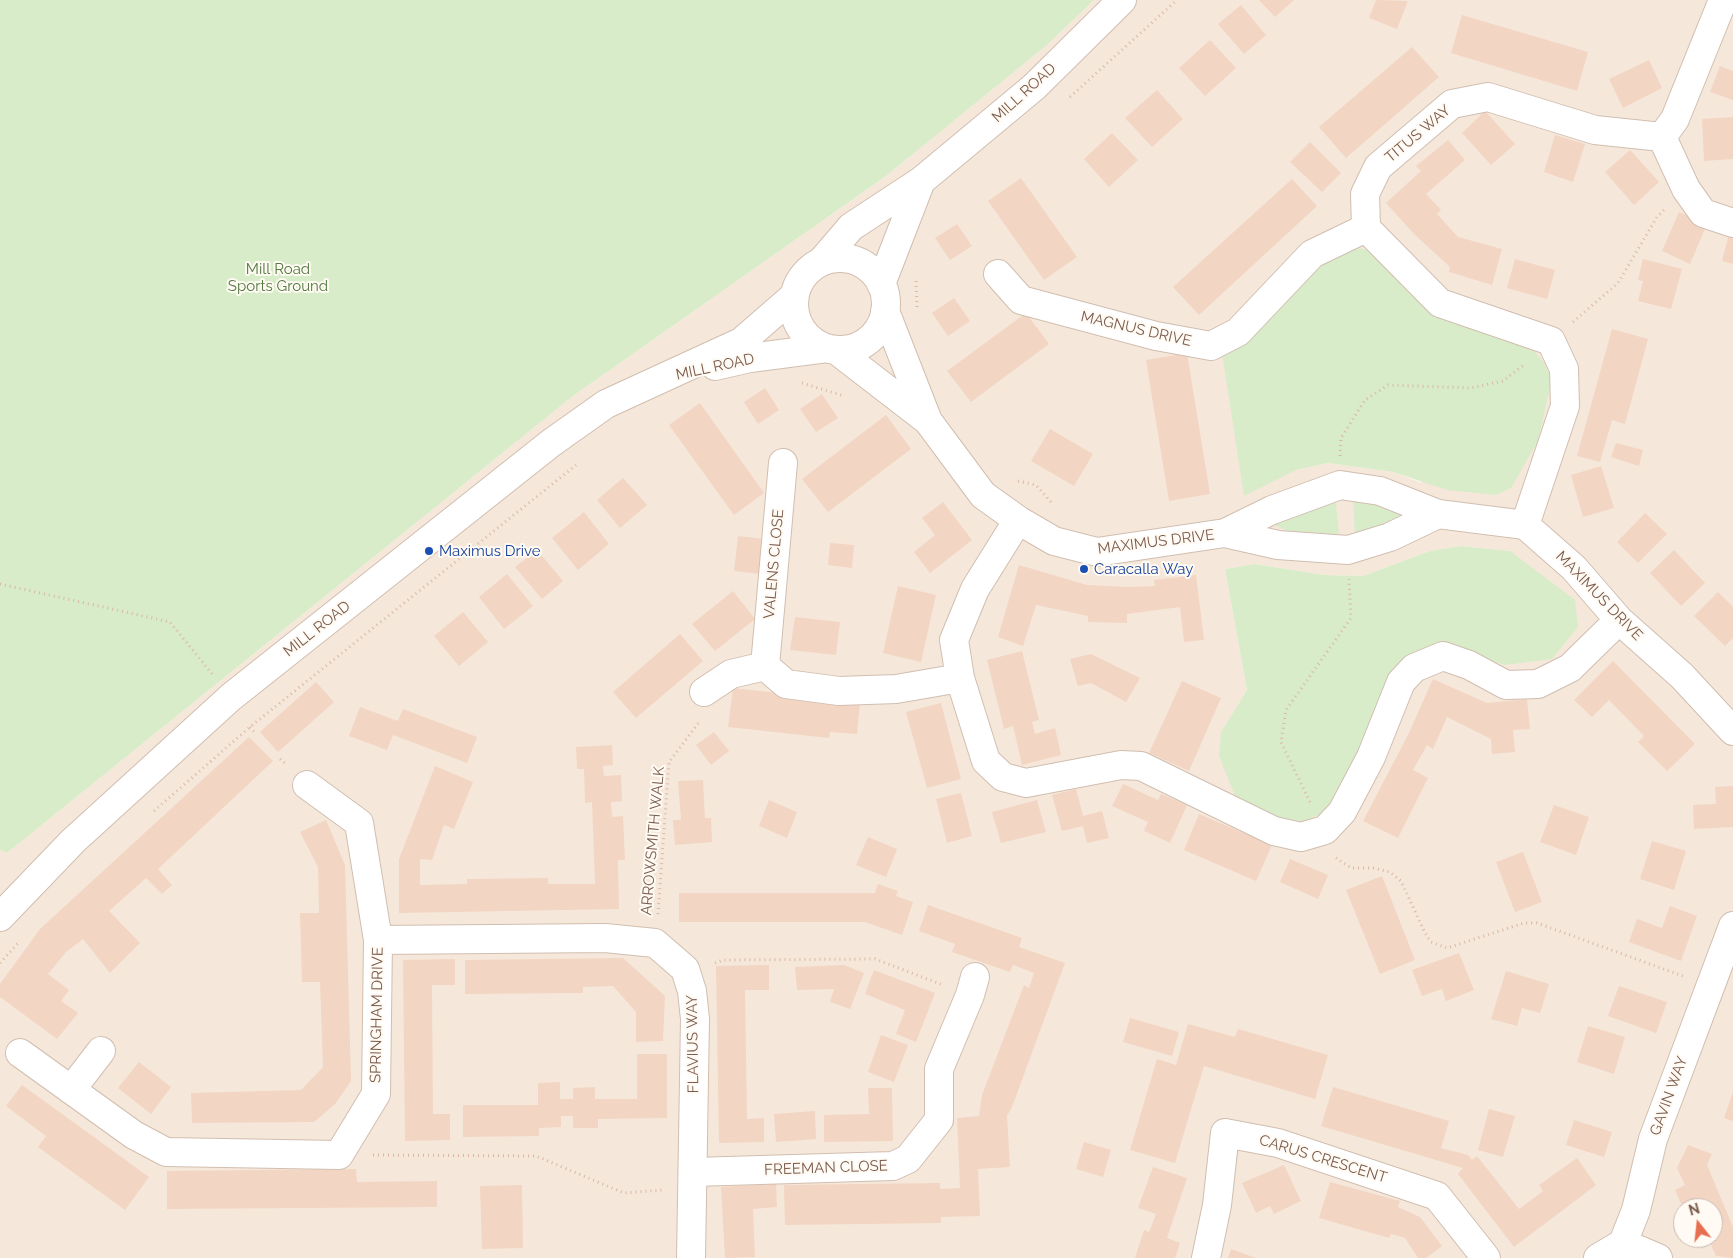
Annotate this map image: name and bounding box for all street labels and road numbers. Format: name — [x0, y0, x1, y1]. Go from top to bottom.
street label: MILL ROAD — [988, 60, 1060, 126]
street label: TITUS WAY — [1382, 101, 1454, 167]
street label: MAGNUS DRIVE — [1079, 308, 1193, 350]
street label: MILL ROAD — [674, 350, 756, 384]
street label: VALENS CLOSE — [760, 508, 788, 620]
street label: MAXIMUS DRIVE — [1097, 526, 1215, 558]
street label: MAXIMUS DRIVE — [1552, 547, 1646, 645]
street label: MILL ROAD — [280, 597, 354, 661]
street label: ARROWSMITH WALK — [638, 766, 668, 916]
street label: SPRINGHAM DRIVE — [367, 947, 387, 1083]
street label: FLAVIUS WAY — [683, 995, 703, 1093]
street label: GAVIN WAY — [1646, 1054, 1692, 1138]
street label: CARUS CRESCENT — [1257, 1131, 1389, 1187]
street label: FREEMAN CLOSE — [764, 1157, 888, 1179]

